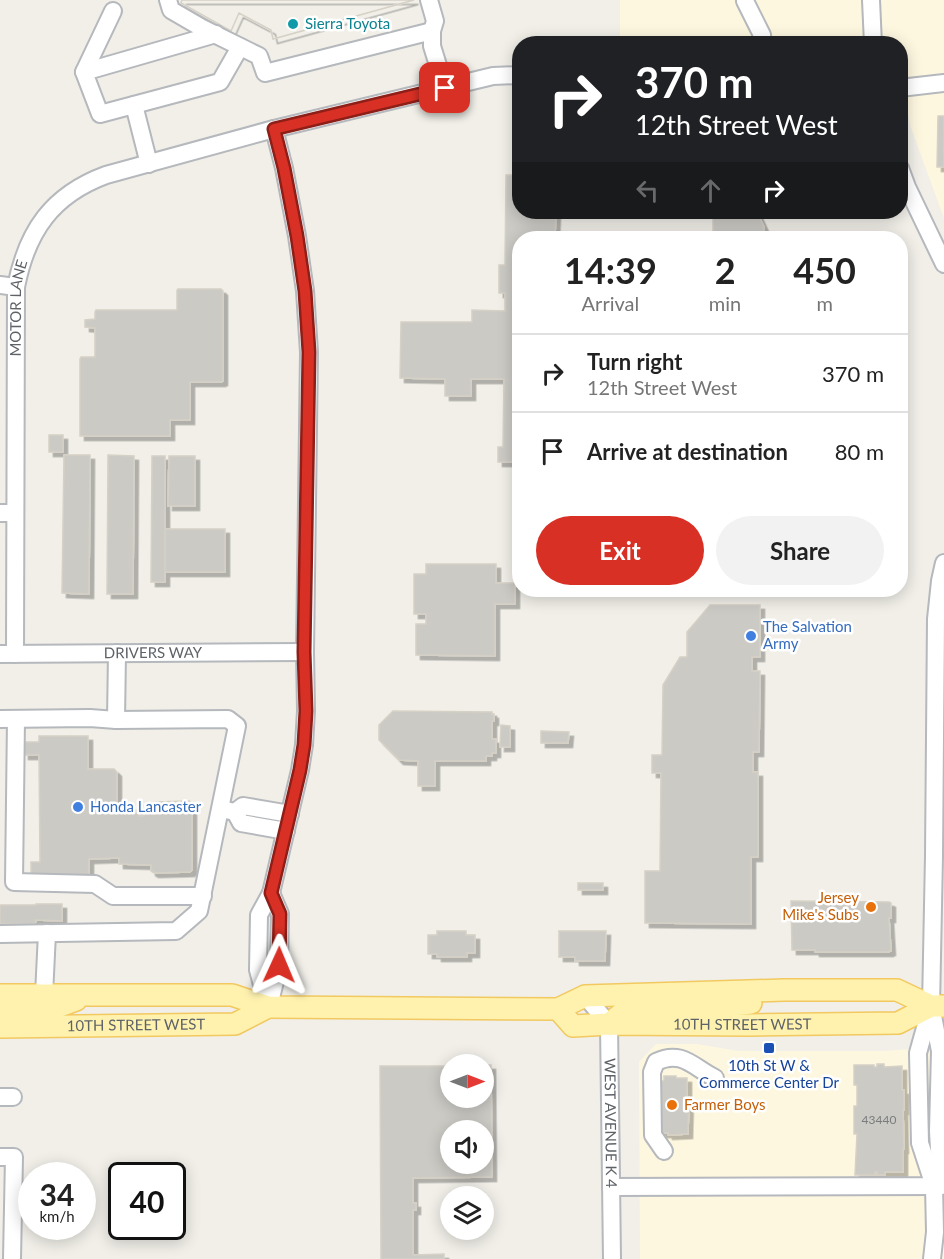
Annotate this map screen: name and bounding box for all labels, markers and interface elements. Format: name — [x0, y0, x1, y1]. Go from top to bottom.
place label: Sierra Toyota — [305, 14, 390, 32]
marker: Sierra Toyota — [286, 17, 300, 31]
text: 370 m — [635, 57, 753, 107]
icon: right — [536, 60, 614, 138]
pin — [419, 62, 470, 113]
icon: arrive — [428, 71, 461, 104]
text: 12th Street West — [635, 108, 838, 141]
icon: left — [631, 174, 664, 207]
icon: ahead — [694, 174, 727, 207]
icon: right — [757, 174, 790, 207]
text: 14:39 — [564, 248, 657, 292]
text: 2 — [715, 248, 736, 292]
text: 450 — [793, 248, 856, 292]
street label: MOTOR LANE — [6, 257, 30, 357]
text: Arrival — [582, 291, 639, 315]
text: min — [709, 291, 741, 315]
text: m — [816, 291, 833, 315]
text: Turn right — [587, 348, 682, 375]
icon: right — [536, 357, 569, 390]
text: 370 m — [822, 360, 884, 387]
text: 12th Street West — [587, 375, 737, 399]
icon: arrive — [536, 435, 569, 468]
text: Arrive at destination — [587, 438, 788, 465]
text: 80 m — [835, 438, 884, 465]
button: Exit — [536, 516, 704, 585]
button: Share — [716, 516, 884, 585]
place label: The Salvation Army — [763, 617, 852, 652]
marker: The Salvation Army — [744, 629, 758, 643]
street label: DRIVERS WAY — [104, 643, 203, 661]
place label: Honda Lancaster — [90, 797, 202, 815]
marker: Honda Lancaster — [71, 800, 85, 814]
place label: Jersey Mike's Subs — [782, 888, 859, 923]
marker: Jersey Mike's Subs — [864, 900, 878, 914]
position arrow — [247, 933, 311, 997]
street label: 10TH STREET WEST — [67, 1014, 206, 1034]
street label: 10TH STREET WEST — [673, 1014, 812, 1033]
marker: 10th St W & Commerce Center Dr — [762, 1041, 776, 1055]
north arrow — [440, 1054, 494, 1108]
map controls — [440, 1054, 494, 1240]
place label: 10th St W & Commerce Center Dr — [699, 1056, 839, 1091]
street label: WEST AVENUE K 4 — [601, 1058, 621, 1188]
place label: Farmer Boys — [684, 1095, 766, 1113]
marker: Farmer Boys — [665, 1098, 679, 1112]
house number: 43440 — [862, 1112, 896, 1127]
button: sound — [440, 1120, 494, 1174]
speed limit sign: 40 — [108, 1162, 186, 1240]
text: 34 — [40, 1176, 74, 1212]
button: layers — [440, 1186, 494, 1240]
text: km/h — [39, 1207, 75, 1225]

